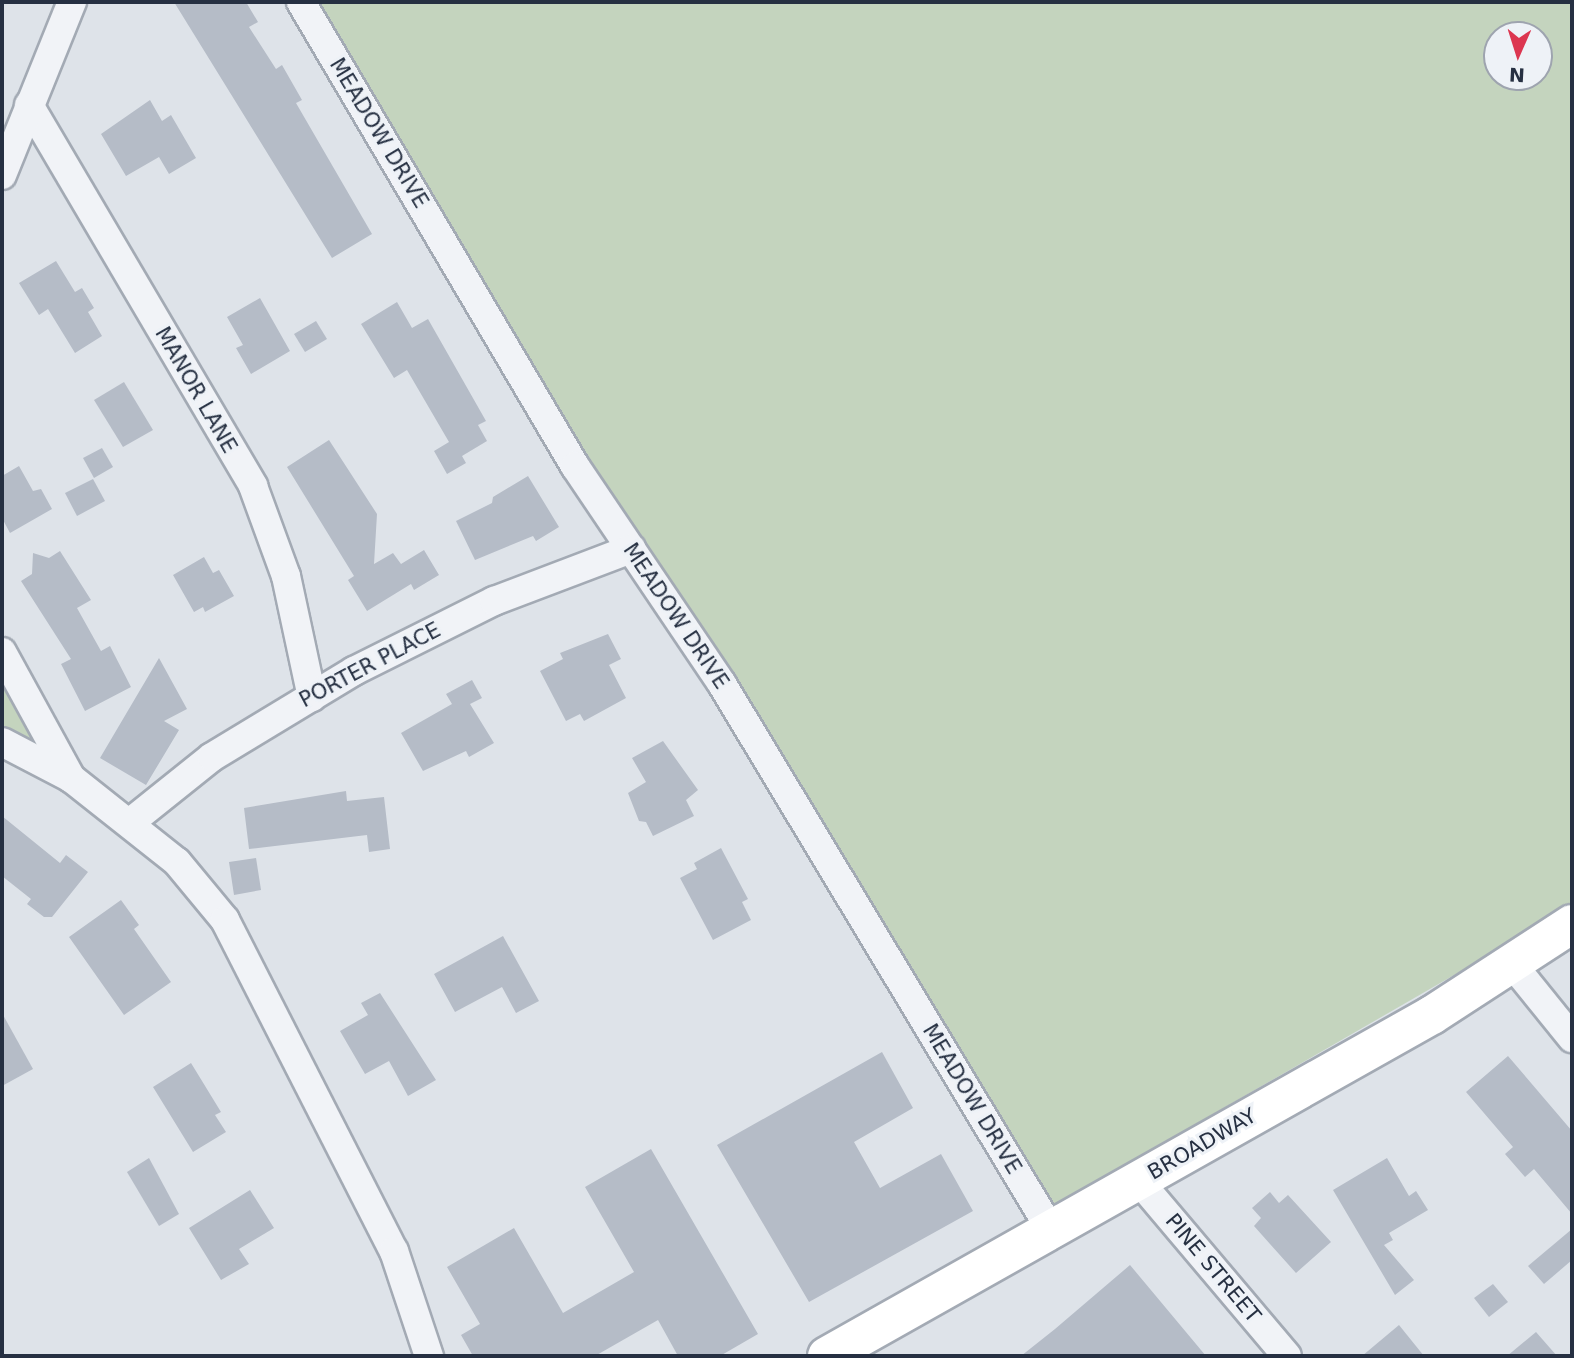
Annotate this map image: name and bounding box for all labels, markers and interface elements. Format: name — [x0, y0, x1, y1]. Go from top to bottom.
north arrow — [1483, 21, 1553, 91]
street label: MEADOW DRIVE — [324, 53, 434, 213]
text: N — [1508, 64, 1526, 86]
street label: MANOR LANE — [150, 322, 242, 458]
street label: MEADOW DRIVE — [618, 538, 734, 694]
street label: PORTER PLACE — [295, 617, 445, 713]
street label: MEADOW DRIVE — [917, 1019, 1027, 1179]
street label: BROADWAY — [1143, 1103, 1261, 1185]
street label: PINE STREET — [1160, 1208, 1266, 1328]

